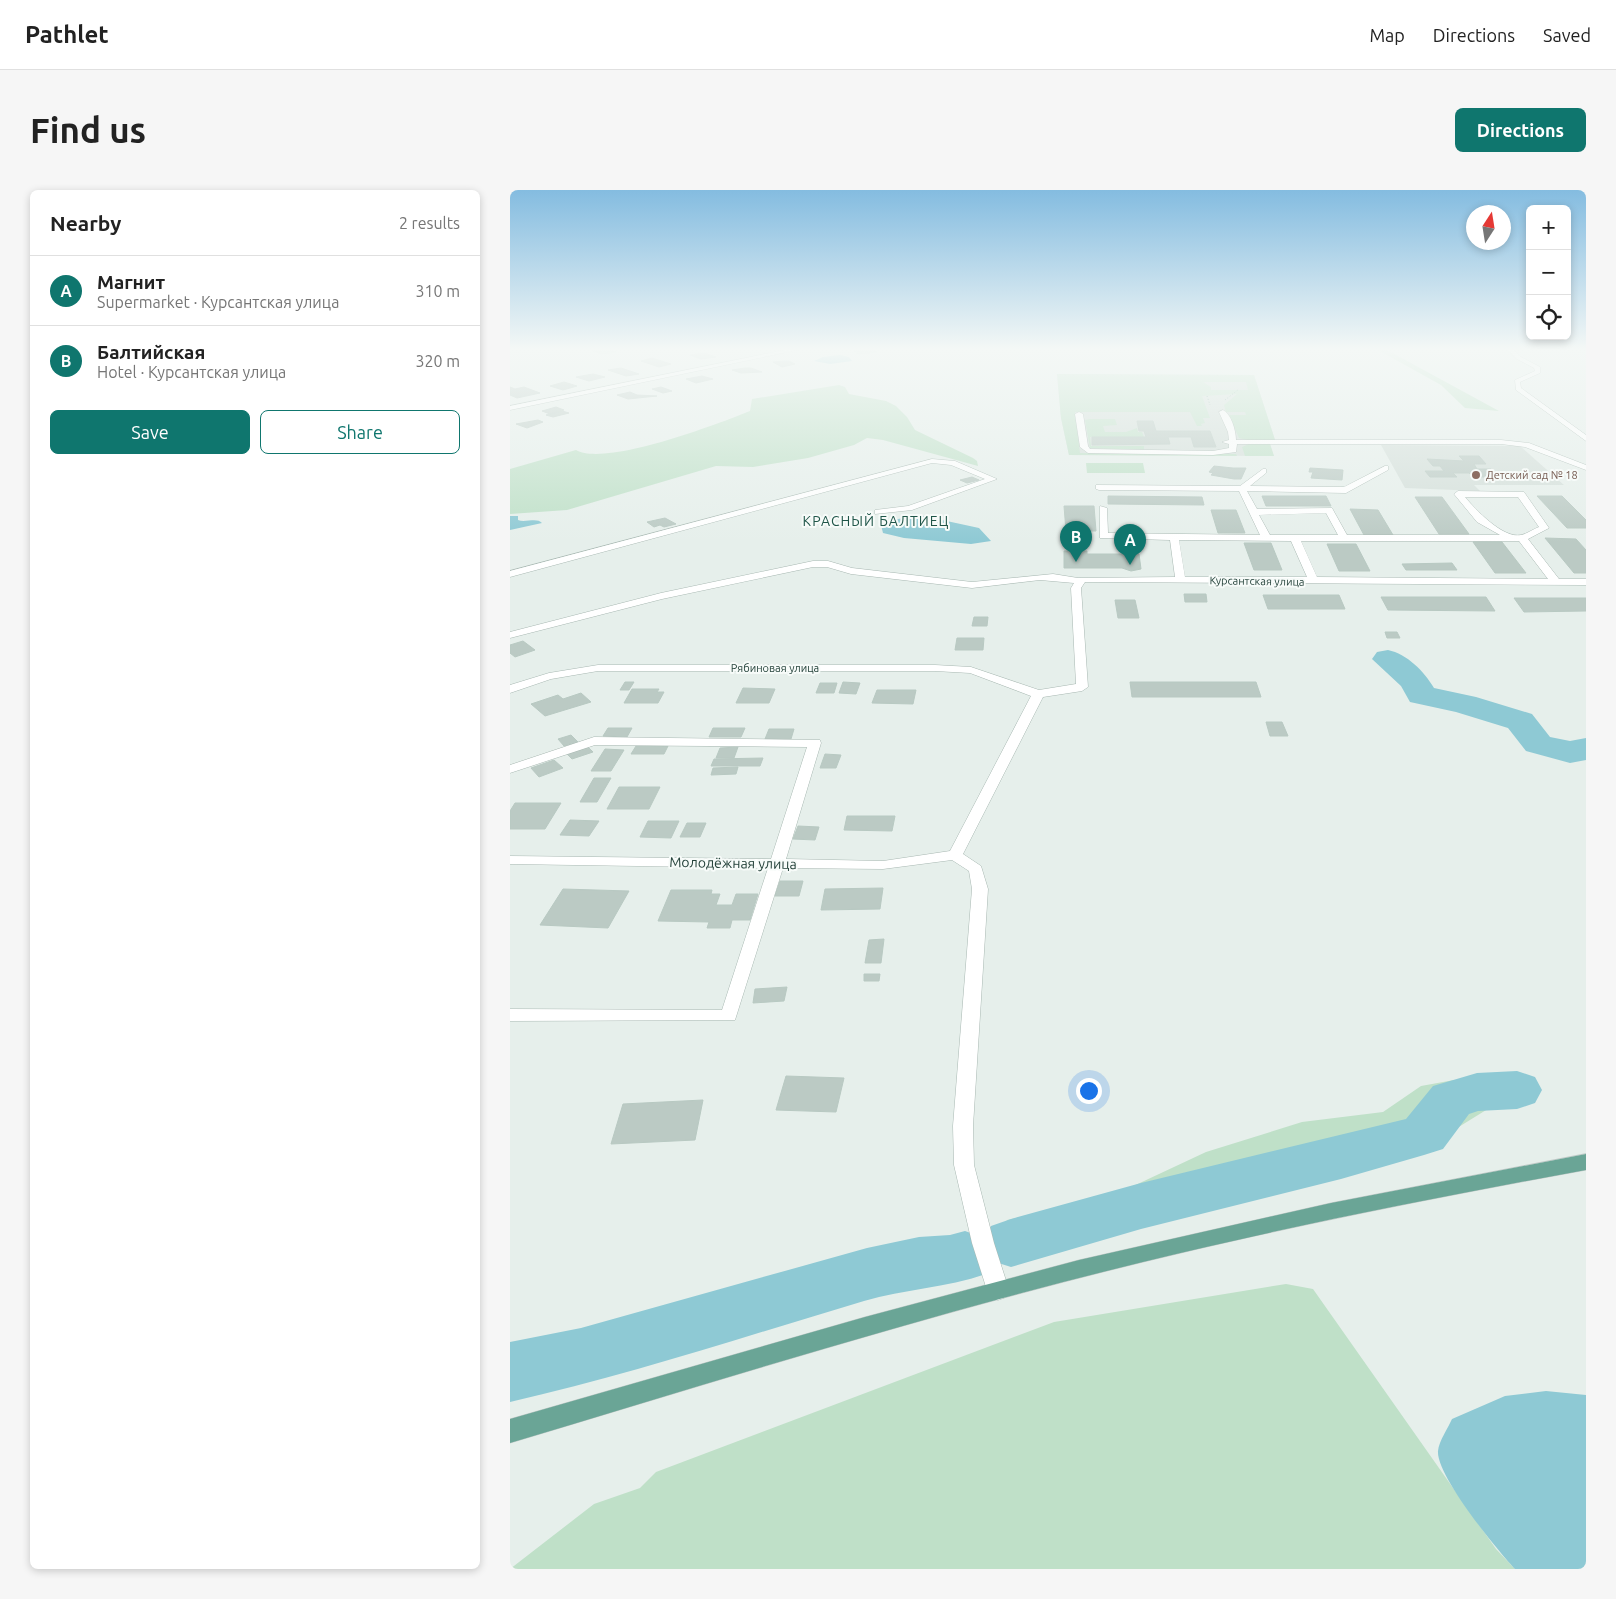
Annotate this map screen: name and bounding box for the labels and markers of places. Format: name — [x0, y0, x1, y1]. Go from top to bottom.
marker: Детский сад № 18 — [1470, 469, 1482, 481]
place label: Детский сад № 18 — [1486, 469, 1578, 481]
pin: B — [1060, 521, 1092, 562]
pin: A — [1114, 524, 1146, 565]

